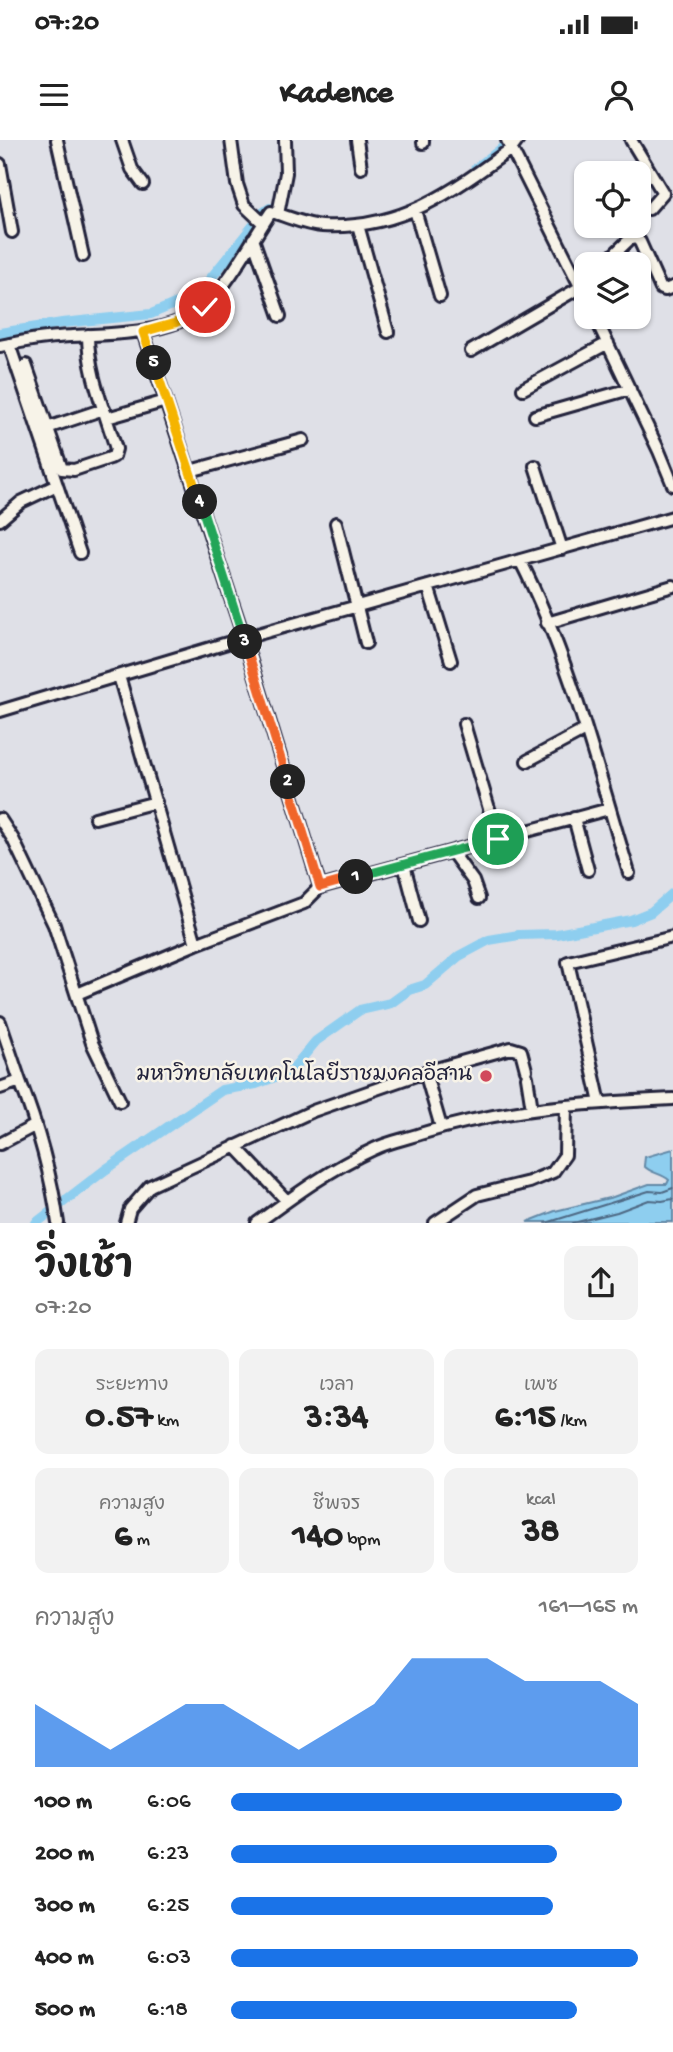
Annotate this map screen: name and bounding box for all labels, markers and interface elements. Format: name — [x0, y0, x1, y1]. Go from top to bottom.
text: 07:20 — [35, 9, 99, 40]
icon: menu — [35, 76, 73, 114]
text: Kadence — [280, 76, 393, 114]
icon: person — [600, 76, 638, 114]
map controls — [574, 161, 651, 329]
button: locate — [574, 161, 651, 238]
button: layers — [574, 252, 651, 329]
pin — [175, 277, 235, 337]
icon: check — [186, 288, 224, 326]
pin: 5 — [136, 346, 172, 381]
text: 5 — [149, 351, 159, 374]
pin: 4 — [182, 484, 218, 520]
text: 4 — [195, 490, 204, 513]
pin: 3 — [228, 624, 262, 660]
text: 3 — [240, 630, 249, 653]
pin: 2 — [270, 764, 306, 800]
text: 2 — [283, 770, 292, 793]
pin — [468, 809, 528, 869]
icon: arrive — [479, 820, 517, 858]
pin: 1 — [338, 860, 374, 894]
text: 1 — [352, 865, 359, 888]
place label: มหาวิทยาลัยเทคโนโลยีราชมงคลอีสาน — [136, 1060, 472, 1089]
marker: มหาวิทยาลัยเทคโนโลยีราชมงคลอีสาน — [478, 1068, 494, 1084]
button: share — [564, 1246, 638, 1320]
text: วิ่งเช้า — [35, 1247, 133, 1291]
text: 07:20 — [35, 1295, 92, 1322]
text: ระยะทาง — [96, 1375, 168, 1398]
text: เวลา — [319, 1375, 354, 1398]
text: เพซ — [524, 1375, 558, 1398]
text: 0.57 — [85, 1398, 153, 1439]
text: 3:34 — [305, 1398, 368, 1439]
text: 6:15 — [495, 1398, 556, 1439]
text: km — [153, 1410, 179, 1433]
text: /km — [556, 1410, 587, 1433]
text: kcal — [526, 1489, 556, 1512]
text: ความสูง — [99, 1494, 165, 1517]
text: ชีพจร — [313, 1494, 360, 1517]
text: 38 — [522, 1512, 559, 1553]
text: 6 — [114, 1517, 132, 1558]
text: 140 — [293, 1517, 343, 1558]
text: m — [132, 1529, 150, 1552]
text: bpm — [343, 1529, 380, 1552]
text: 161–165 m — [539, 1594, 638, 1621]
text: ความสูง — [35, 1607, 114, 1634]
text: 100 m — [35, 1789, 92, 1816]
text: 6:06 — [147, 1789, 191, 1816]
text: 200 m — [35, 1841, 94, 1868]
text: 6:23 — [147, 1841, 189, 1868]
text: 300 m — [35, 1893, 95, 1920]
text: 6:25 — [147, 1893, 189, 1920]
text: 400 m — [35, 1945, 94, 1972]
text: 6:03 — [147, 1945, 191, 1972]
text: 500 m — [35, 1997, 95, 2024]
text: 6:18 — [147, 1997, 188, 2024]

